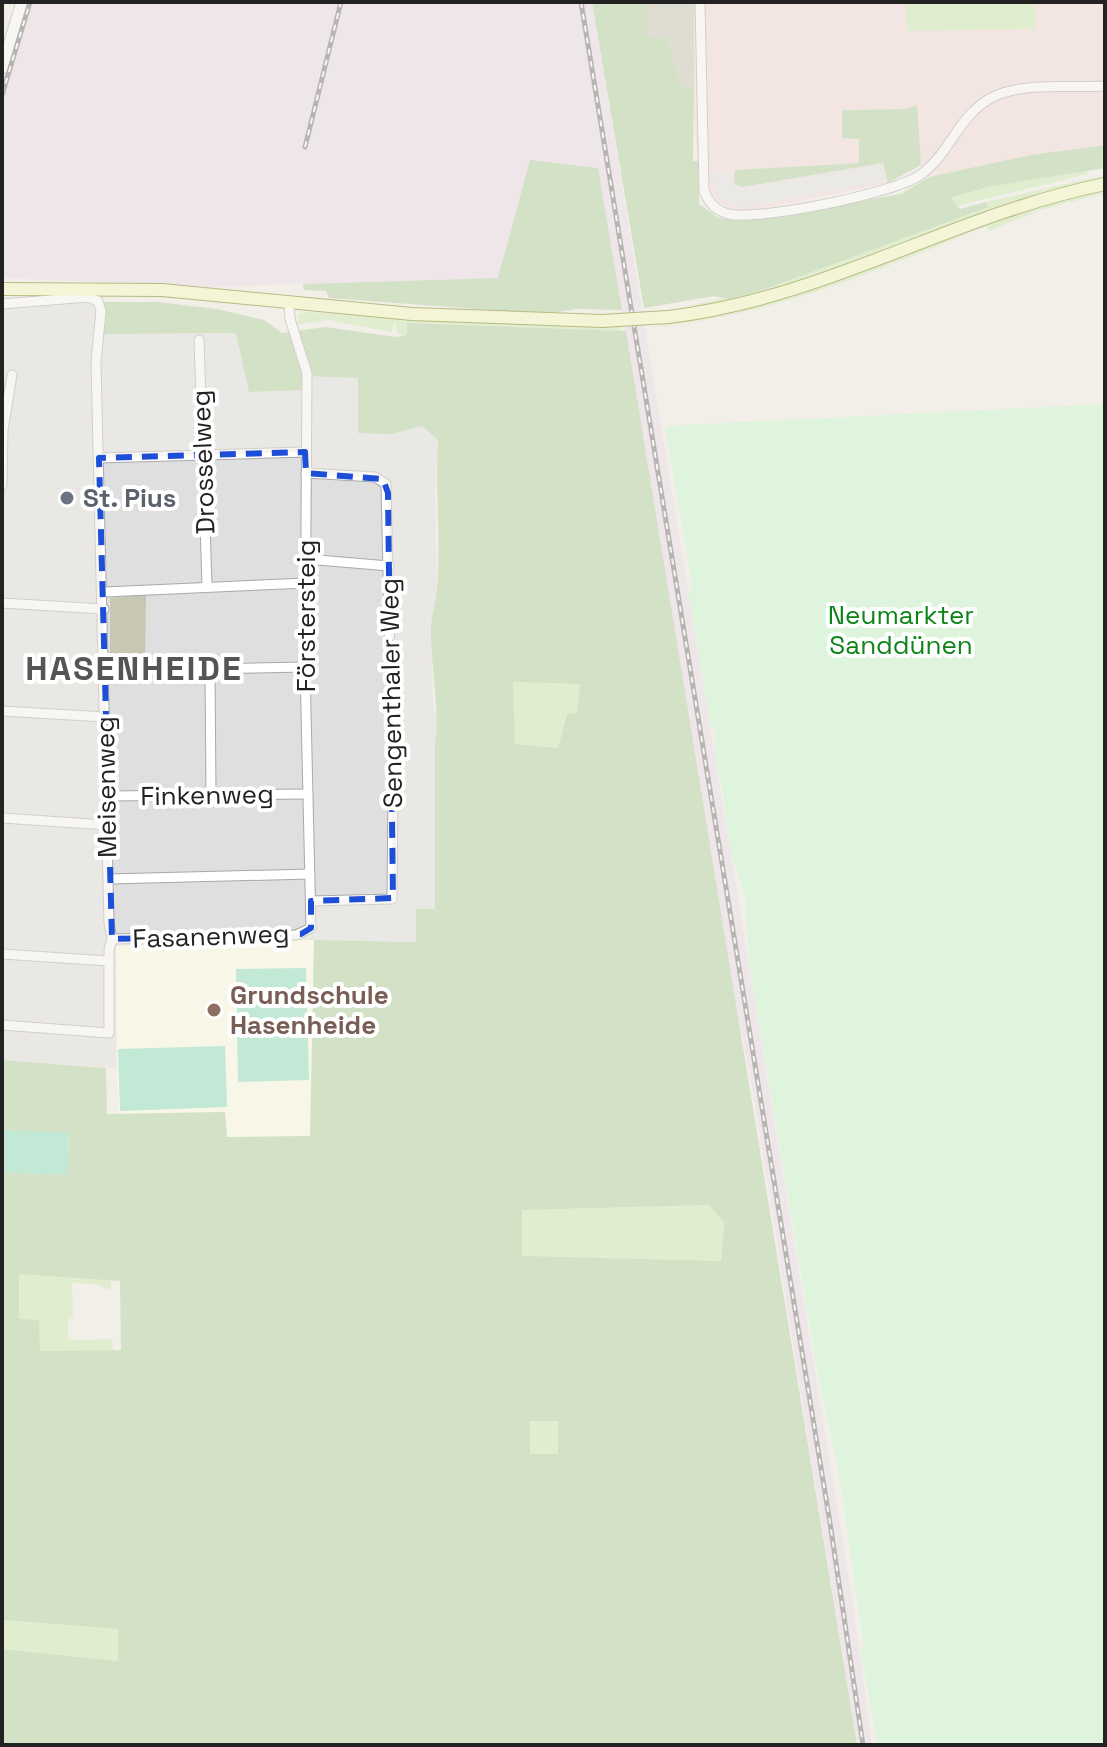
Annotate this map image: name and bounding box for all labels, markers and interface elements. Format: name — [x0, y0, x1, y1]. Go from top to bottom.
street label: Drosselweg — [183, 389, 223, 535]
place label: St. Pius — [83, 481, 176, 515]
marker: St. Pius — [58, 489, 76, 507]
street label: Förstersteig — [289, 540, 323, 692]
street label: Sengenthaler Weg — [372, 578, 410, 808]
park label: Neumarkter Sanddünen — [828, 598, 974, 662]
district label: HASENHEIDE — [25, 647, 243, 690]
street label: Meisenweg — [88, 716, 124, 858]
street label: Finkenweg — [140, 777, 274, 813]
street label: Fasanenweg — [132, 916, 290, 956]
place label: Grundschule Hasenheide — [230, 978, 389, 1042]
marker: Grundschule Hasenheide — [205, 1001, 223, 1019]

